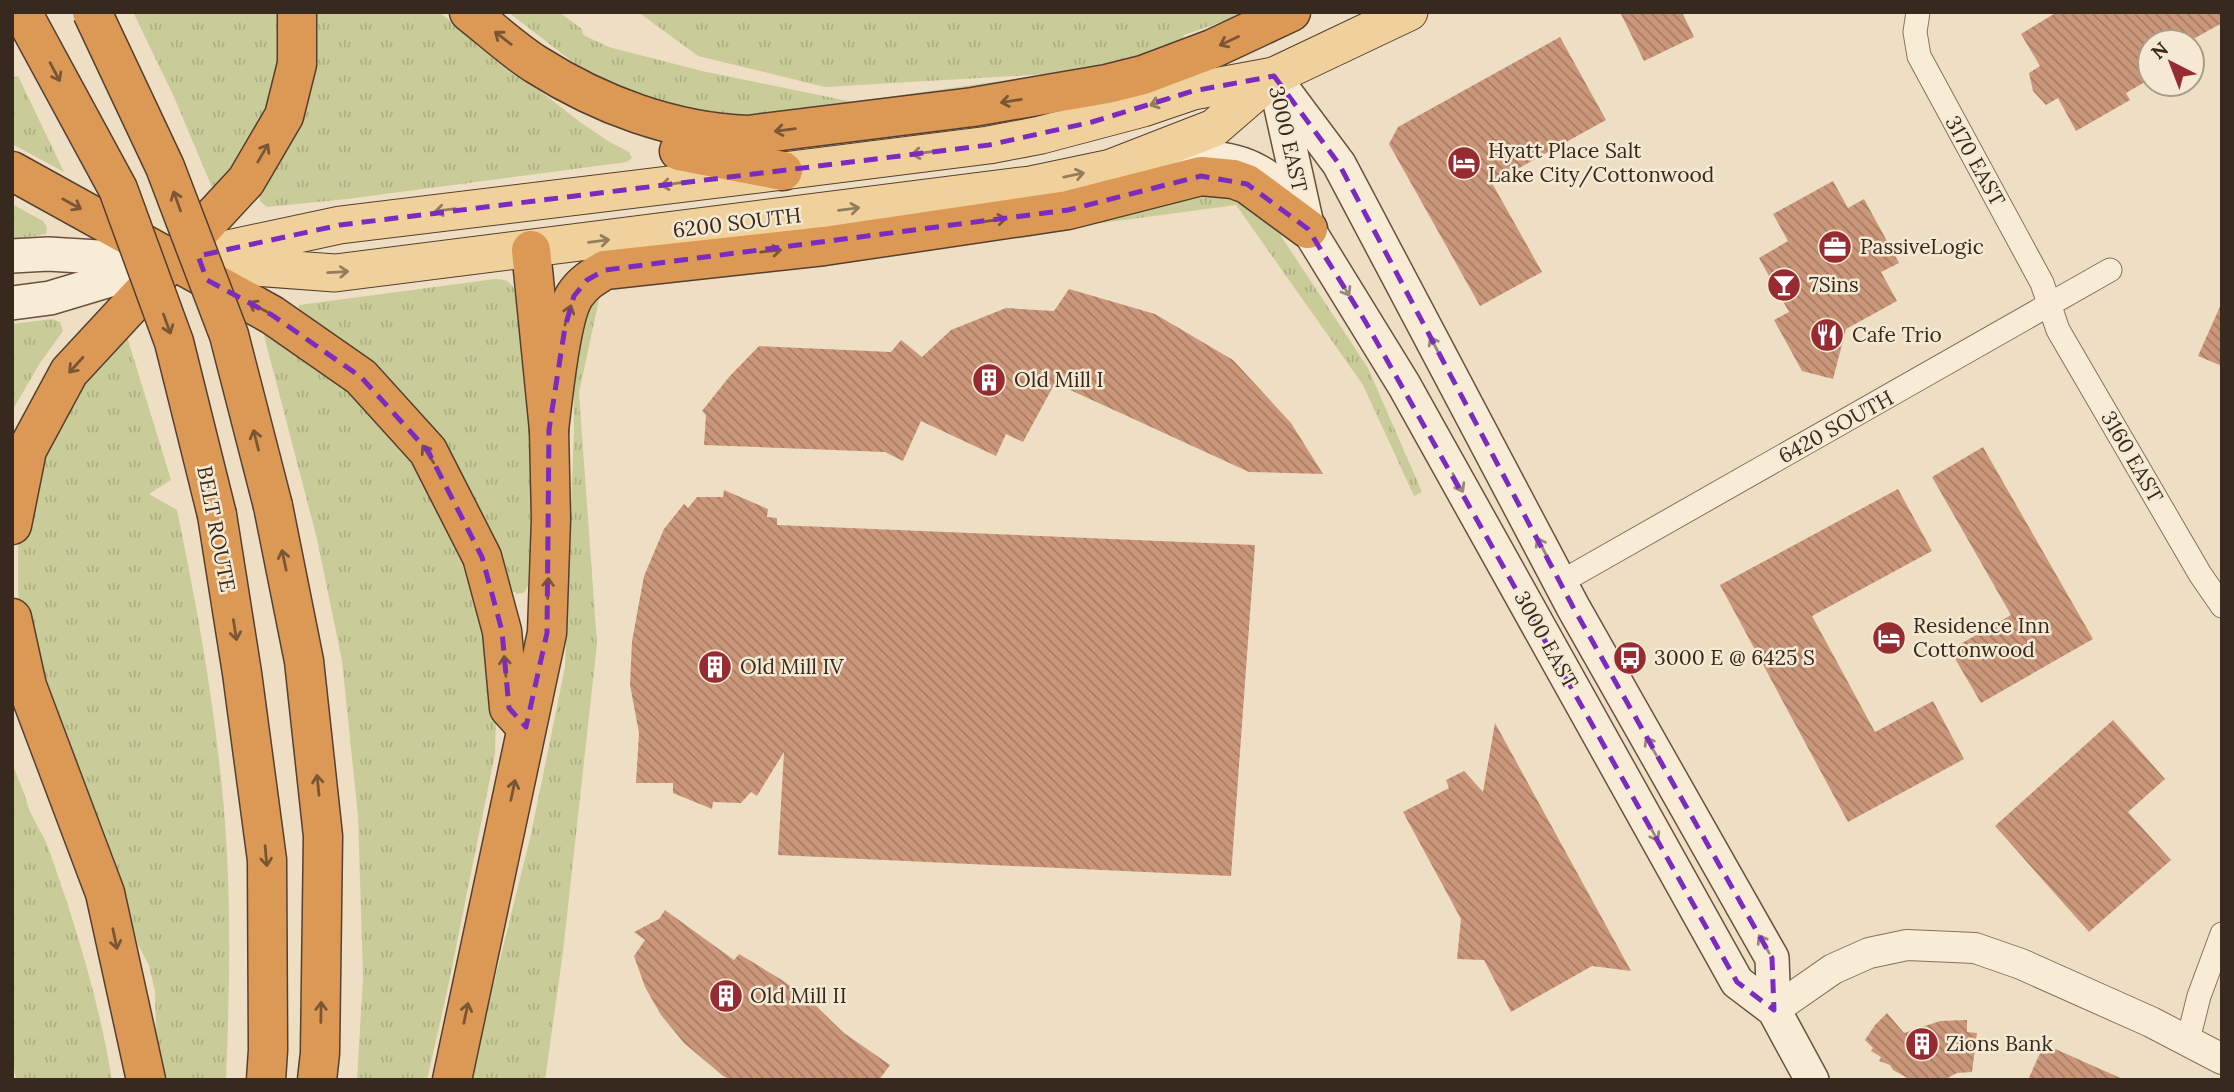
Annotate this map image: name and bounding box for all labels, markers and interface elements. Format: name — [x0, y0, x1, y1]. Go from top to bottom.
north arrow — [2136, 28, 2206, 98]
one-way arrow — [494, 31, 513, 46]
one-way arrow — [1219, 35, 1240, 48]
text: N — [2146, 36, 2173, 64]
one-way arrow — [48, 62, 62, 82]
street label: 3000 EAST — [1263, 83, 1314, 194]
one-way arrow — [1000, 95, 1023, 108]
one-way arrow — [1149, 97, 1171, 109]
street label: 3170 EAST — [1940, 111, 2011, 211]
one-way arrow — [774, 123, 797, 136]
place label: Hyatt Place Salt Lake City/Cottonwood — [1488, 137, 1714, 188]
one-way arrow — [257, 143, 270, 164]
hotel icon: Hyatt Place Salt Lake City/Cottonwood — [1445, 144, 1483, 182]
one-way arrow — [911, 147, 933, 160]
one-way arrow — [1062, 168, 1085, 182]
one-way arrow — [661, 178, 683, 191]
one-way arrow — [170, 190, 183, 212]
one-way arrow — [61, 197, 81, 211]
street label: 6200 SOUTH — [671, 201, 803, 244]
one-way arrow — [837, 203, 860, 216]
one-way arrow — [435, 204, 457, 217]
one-way arrow — [985, 214, 1007, 227]
office icon: PassiveLogic — [1816, 228, 1854, 266]
place label: PassiveLogic — [1860, 233, 1984, 260]
one-way arrow — [587, 234, 610, 247]
one-way arrow — [759, 245, 782, 258]
one-way arrow — [326, 265, 349, 278]
bar icon: 7Sins — [1765, 266, 1803, 304]
place label: 7Sins — [1809, 271, 1859, 298]
one-way arrow — [1338, 276, 1352, 296]
one-way arrow — [248, 300, 268, 314]
one-way arrow — [563, 304, 576, 326]
one-way arrow — [162, 312, 174, 334]
restaurant icon: Cafe Trio — [1808, 316, 1846, 354]
place label: Cafe Trio — [1852, 321, 1942, 348]
one-way arrow — [1428, 336, 1441, 357]
one-way arrow — [68, 356, 84, 374]
building icon: Old Mill I — [970, 361, 1008, 399]
place label: Old Mill I — [1014, 366, 1104, 393]
street label: 6420 SOUTH — [1773, 384, 1898, 469]
street label: 3160 EAST — [2095, 406, 2170, 507]
one-way arrow — [249, 429, 262, 452]
one-way arrow — [421, 445, 435, 465]
street label: BELT ROUTE — [191, 464, 242, 594]
one-way arrow — [1451, 473, 1465, 493]
one-way arrow — [1535, 537, 1549, 557]
one-way arrow — [276, 549, 290, 572]
one-way arrow — [542, 577, 555, 600]
street label: 3000 EAST — [1508, 586, 1584, 693]
place label: Residence Inn Cottonwood — [1913, 612, 2050, 663]
one-way arrow — [229, 619, 242, 641]
hotel icon: Residence Inn Cottonwood — [1870, 619, 1908, 657]
bus stop icon: 3000 E @ 6425 S — [1611, 639, 1649, 677]
place label: 3000 E @ 6425 S — [1654, 644, 1815, 671]
building icon: Old Mill IV — [696, 648, 734, 686]
place label: Old Mill IV — [740, 653, 845, 680]
one-way arrow — [499, 655, 512, 677]
one-way arrow — [1644, 736, 1657, 757]
one-way arrow — [311, 774, 324, 796]
one-way arrow — [506, 779, 520, 802]
one-way arrow — [1646, 821, 1660, 841]
one-way arrow — [260, 844, 273, 867]
one-way arrow — [108, 927, 122, 950]
one-way arrow — [1757, 934, 1770, 955]
building icon: Old Mill II — [707, 977, 745, 1015]
place label: Old Mill II — [750, 982, 847, 1009]
one-way arrow — [314, 1000, 328, 1023]
one-way arrow — [459, 1002, 473, 1025]
building icon: Zions Bank — [1903, 1025, 1941, 1063]
place label: Zions Bank — [1946, 1030, 2054, 1057]

